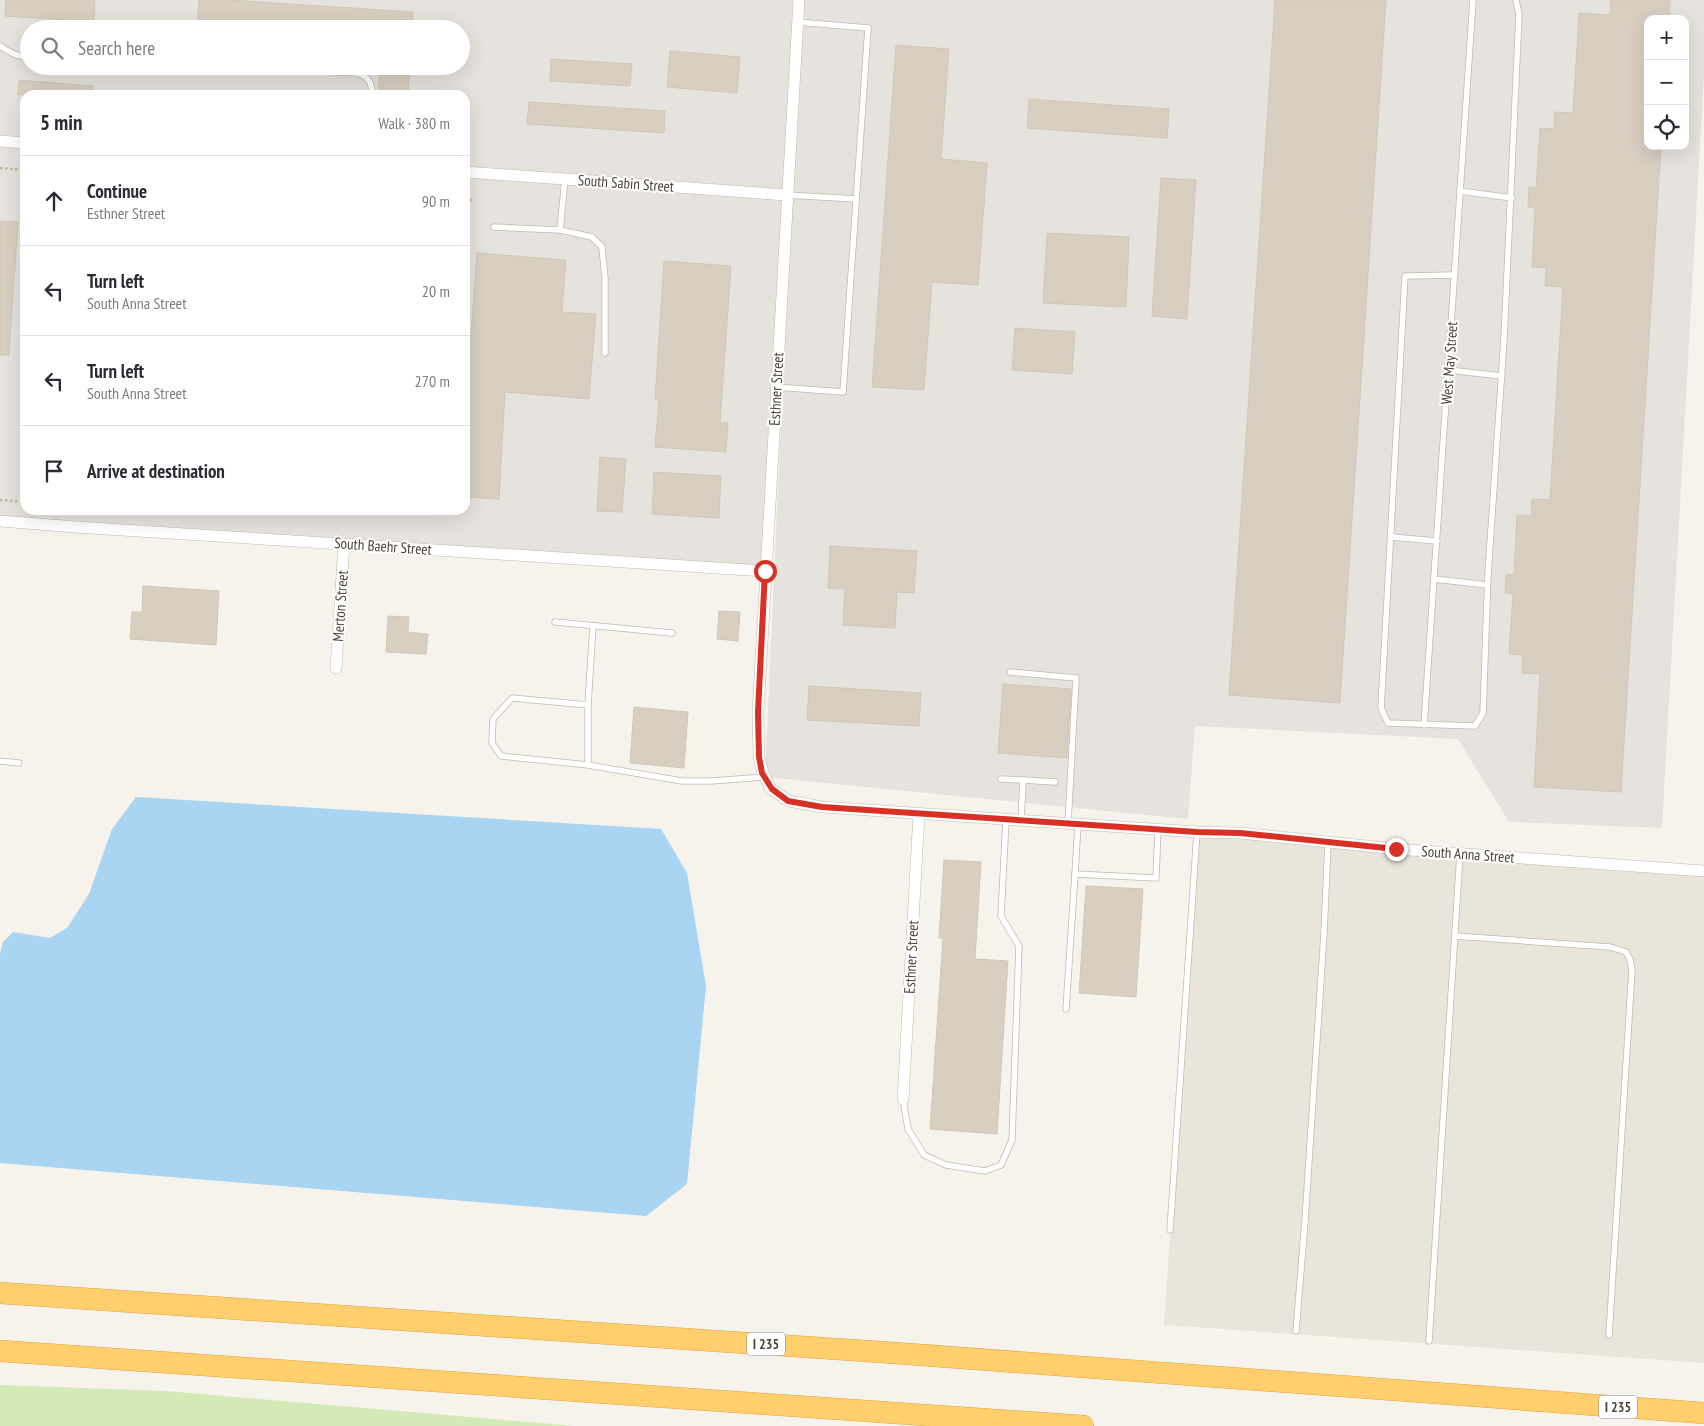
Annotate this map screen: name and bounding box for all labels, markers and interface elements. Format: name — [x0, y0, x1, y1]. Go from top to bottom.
map controls — [1644, 15, 1689, 150]
button: + — [1644, 15, 1689, 60]
search box — [20, 20, 470, 75]
icon: search — [38, 34, 66, 62]
text: Search here — [78, 36, 155, 60]
button: − — [1644, 60, 1689, 105]
button: locate — [1644, 105, 1689, 150]
text: 5 min — [40, 109, 82, 136]
text: Walk · 380 m — [378, 113, 450, 133]
street label: South Sabin Street — [577, 170, 675, 196]
text: Continue — [87, 179, 147, 203]
icon: ahead — [40, 187, 68, 215]
text: 90 m — [422, 191, 450, 211]
text: Esthner Street — [87, 203, 165, 223]
text: Turn left — [87, 269, 144, 293]
icon: left — [40, 277, 68, 305]
text: 20 m — [422, 281, 450, 301]
text: South Anna Street — [87, 293, 187, 313]
street label: West May Street — [1437, 321, 1461, 405]
street label: Esthner Street — [765, 352, 787, 426]
text: Turn left — [87, 359, 144, 383]
icon: left — [40, 367, 68, 395]
text: 270 m — [415, 371, 450, 391]
text: South Anna Street — [87, 383, 187, 403]
icon: arrive — [40, 457, 68, 485]
text: Arrive at destination — [87, 459, 225, 483]
street label: South Baehr Street — [334, 533, 432, 559]
route start — [754, 560, 777, 583]
street label: Merton Street — [328, 570, 352, 642]
route end — [1385, 838, 1408, 861]
street label: South Anna Street — [1421, 841, 1515, 867]
street label: Esthner Street — [900, 920, 922, 994]
road number: I 235 — [747, 1332, 785, 1356]
road number: I 235 — [1599, 1395, 1637, 1418]

